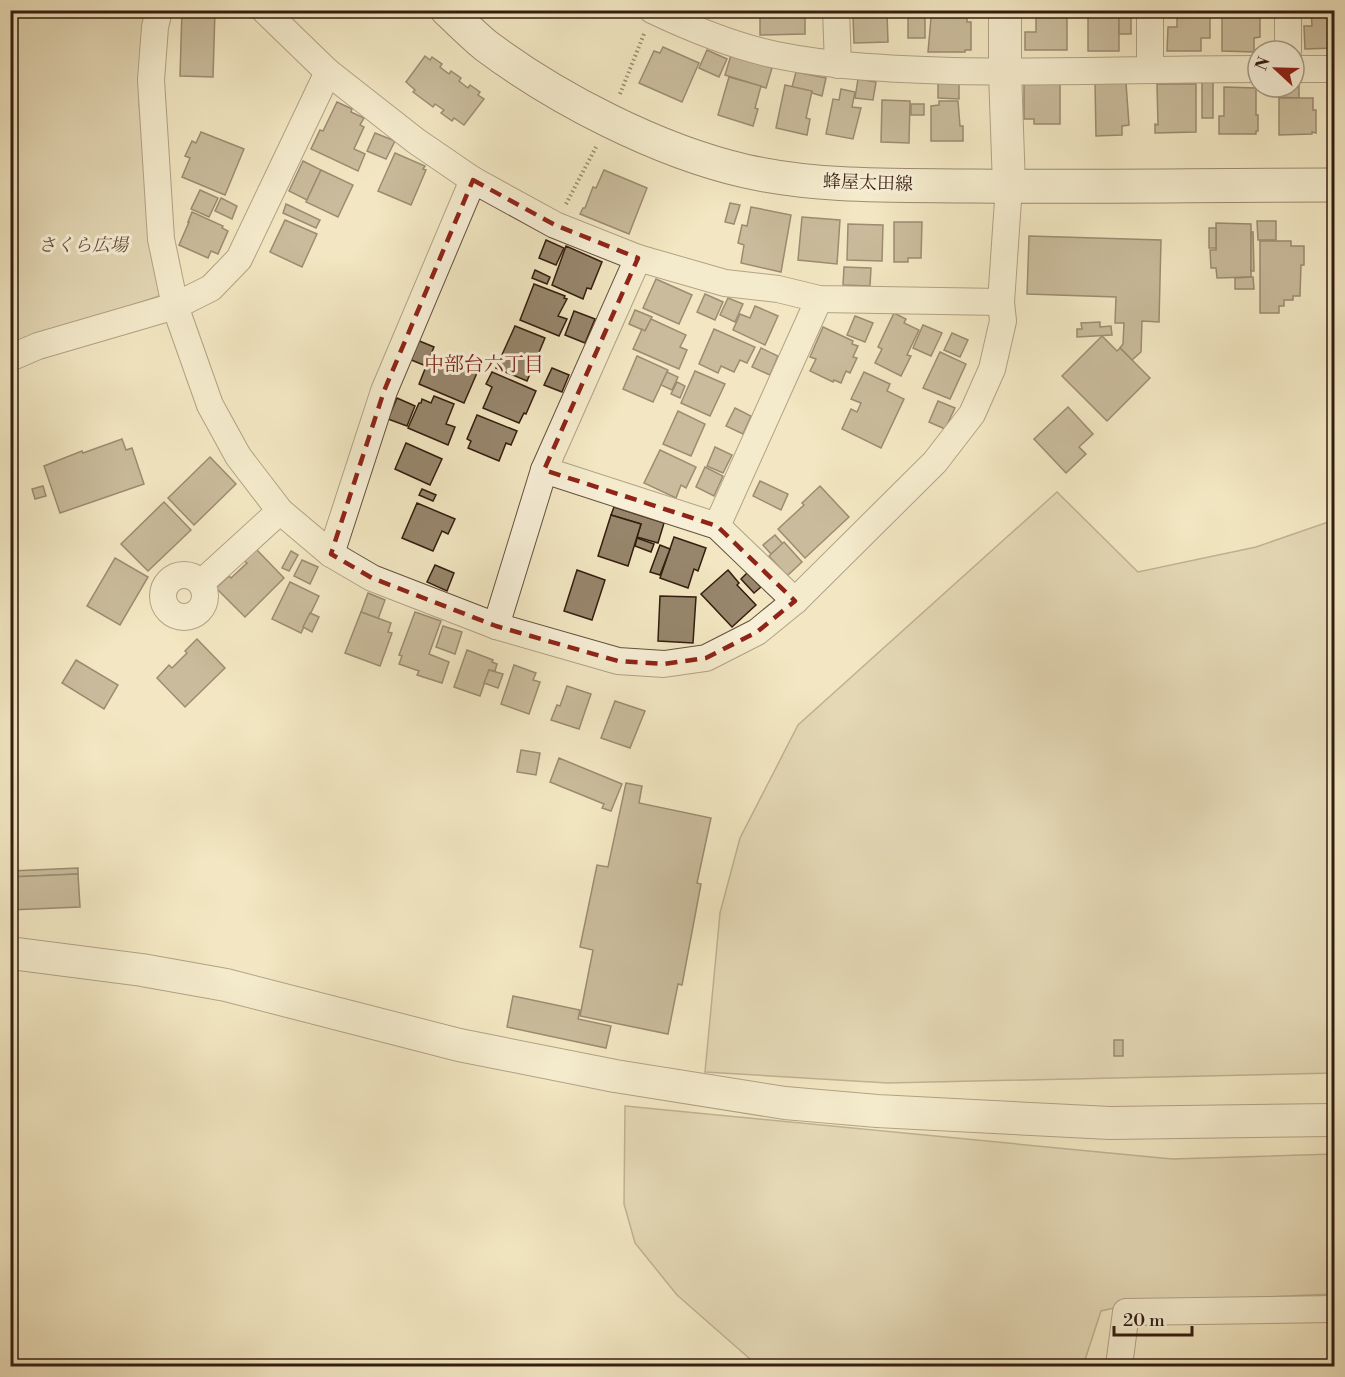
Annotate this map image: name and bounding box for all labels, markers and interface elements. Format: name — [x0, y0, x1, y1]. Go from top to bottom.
north arrow — [1246, 39, 1306, 99]
text: N — [1251, 54, 1275, 73]
street label: 蜂屋太田線 — [823, 170, 913, 196]
park label: さくら広場 — [38, 234, 130, 257]
district label: 中部台六丁目 — [424, 353, 544, 378]
scale bar — [1114, 1299, 1192, 1337]
text: 20 m — [1123, 1309, 1165, 1332]

